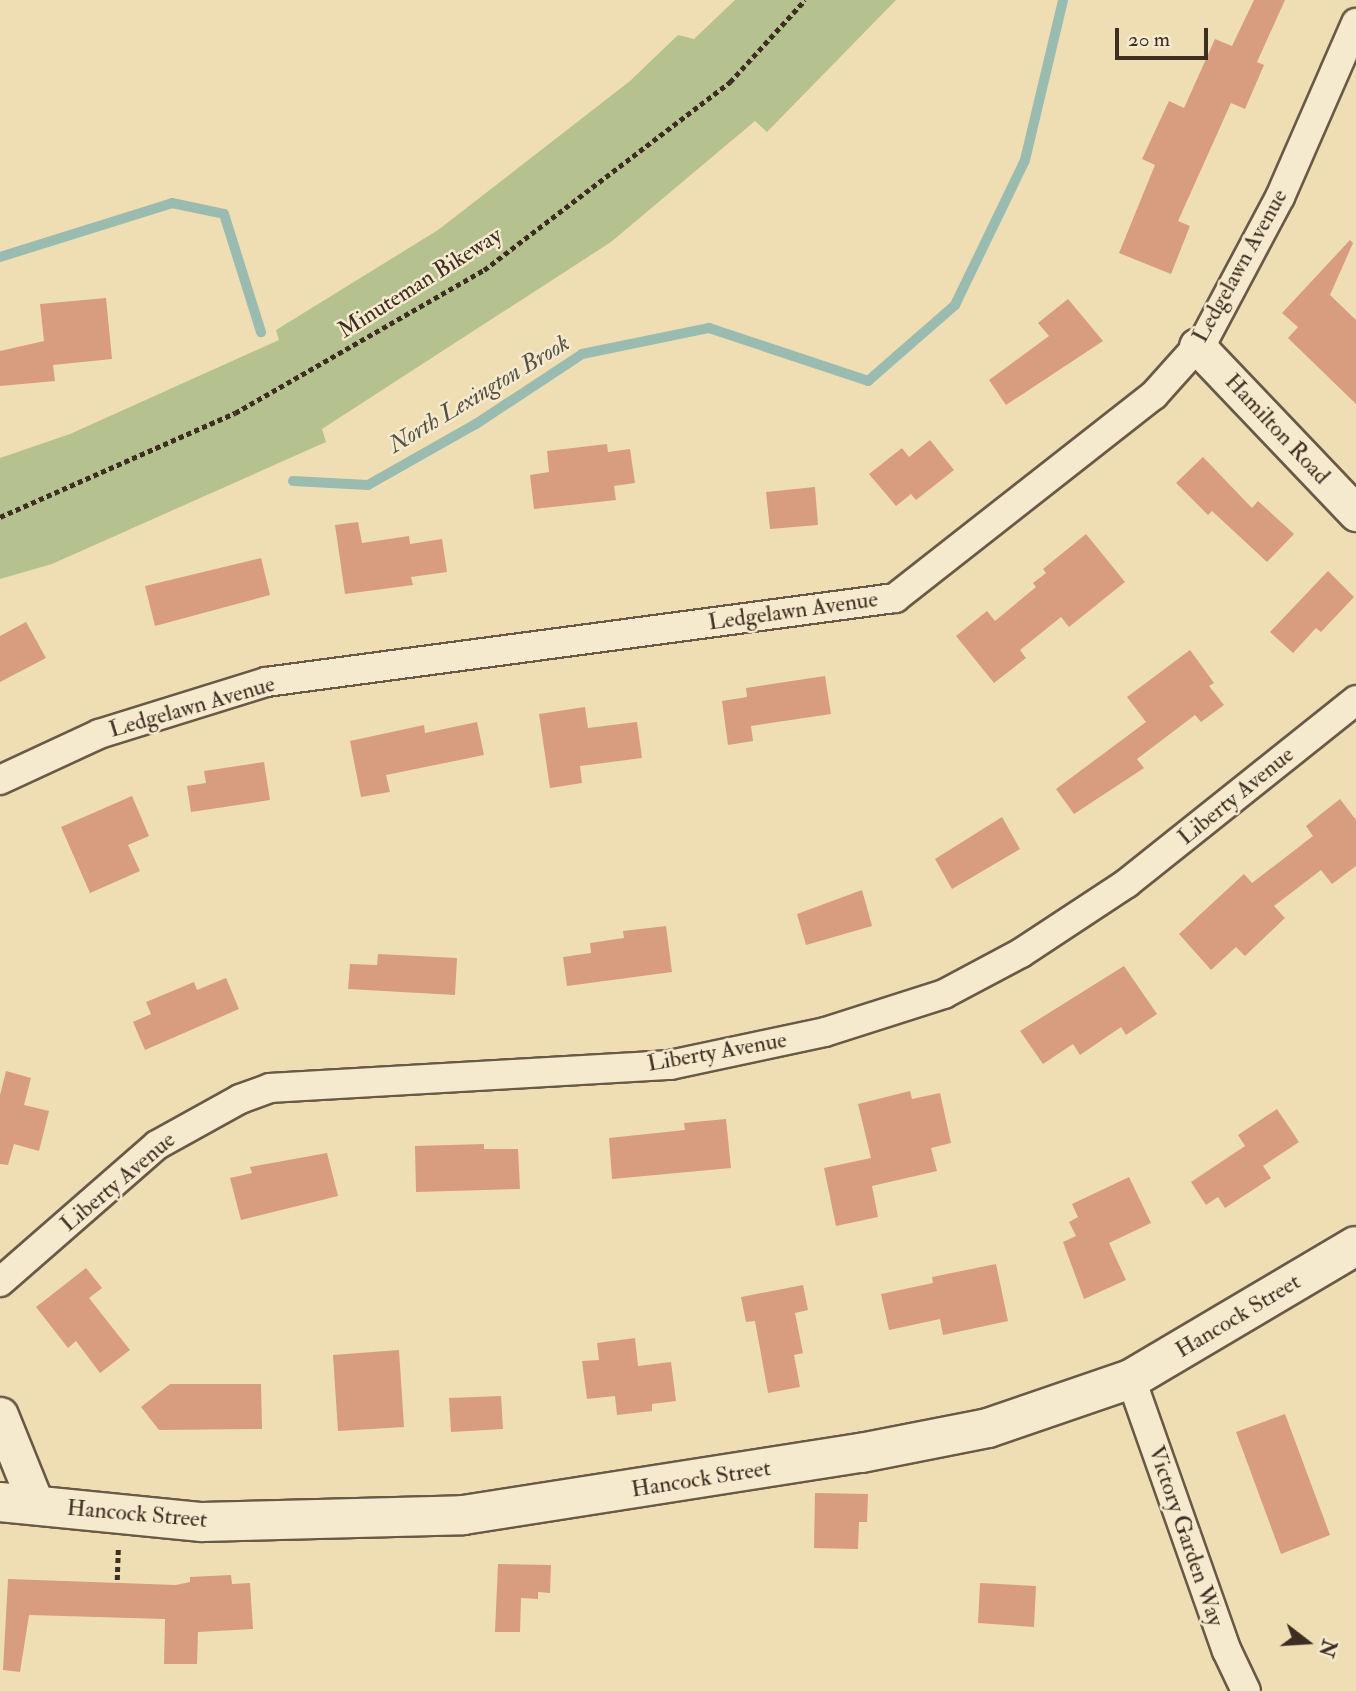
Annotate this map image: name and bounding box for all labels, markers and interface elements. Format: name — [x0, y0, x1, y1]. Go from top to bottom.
scale bar — [1118, 14, 1211, 58]
text: 20 m — [1128, 26, 1170, 53]
street label: Ledgelawn Avenue — [1186, 184, 1294, 348]
street label: Minuteman Bikeway — [333, 222, 507, 344]
water label: North Lexington Brook — [383, 329, 575, 459]
street label: Hamilton Road — [1219, 368, 1335, 490]
street label: Ledgelawn Avenue — [706, 585, 880, 637]
street label: Ledgelawn Avenue — [106, 670, 278, 744]
street label: Liberty Avenue — [1172, 741, 1300, 851]
street label: Liberty Avenue — [645, 1026, 789, 1078]
street label: Liberty Avenue — [55, 1126, 181, 1238]
street label: Hancock Street — [1170, 1268, 1306, 1364]
street label: Victory Garden Way — [1142, 1442, 1230, 1630]
street label: Hancock Street — [629, 1454, 773, 1504]
street label: Hancock Street — [66, 1494, 208, 1534]
north arrow — [1272, 1607, 1342, 1677]
text: N — [1313, 1636, 1341, 1660]

